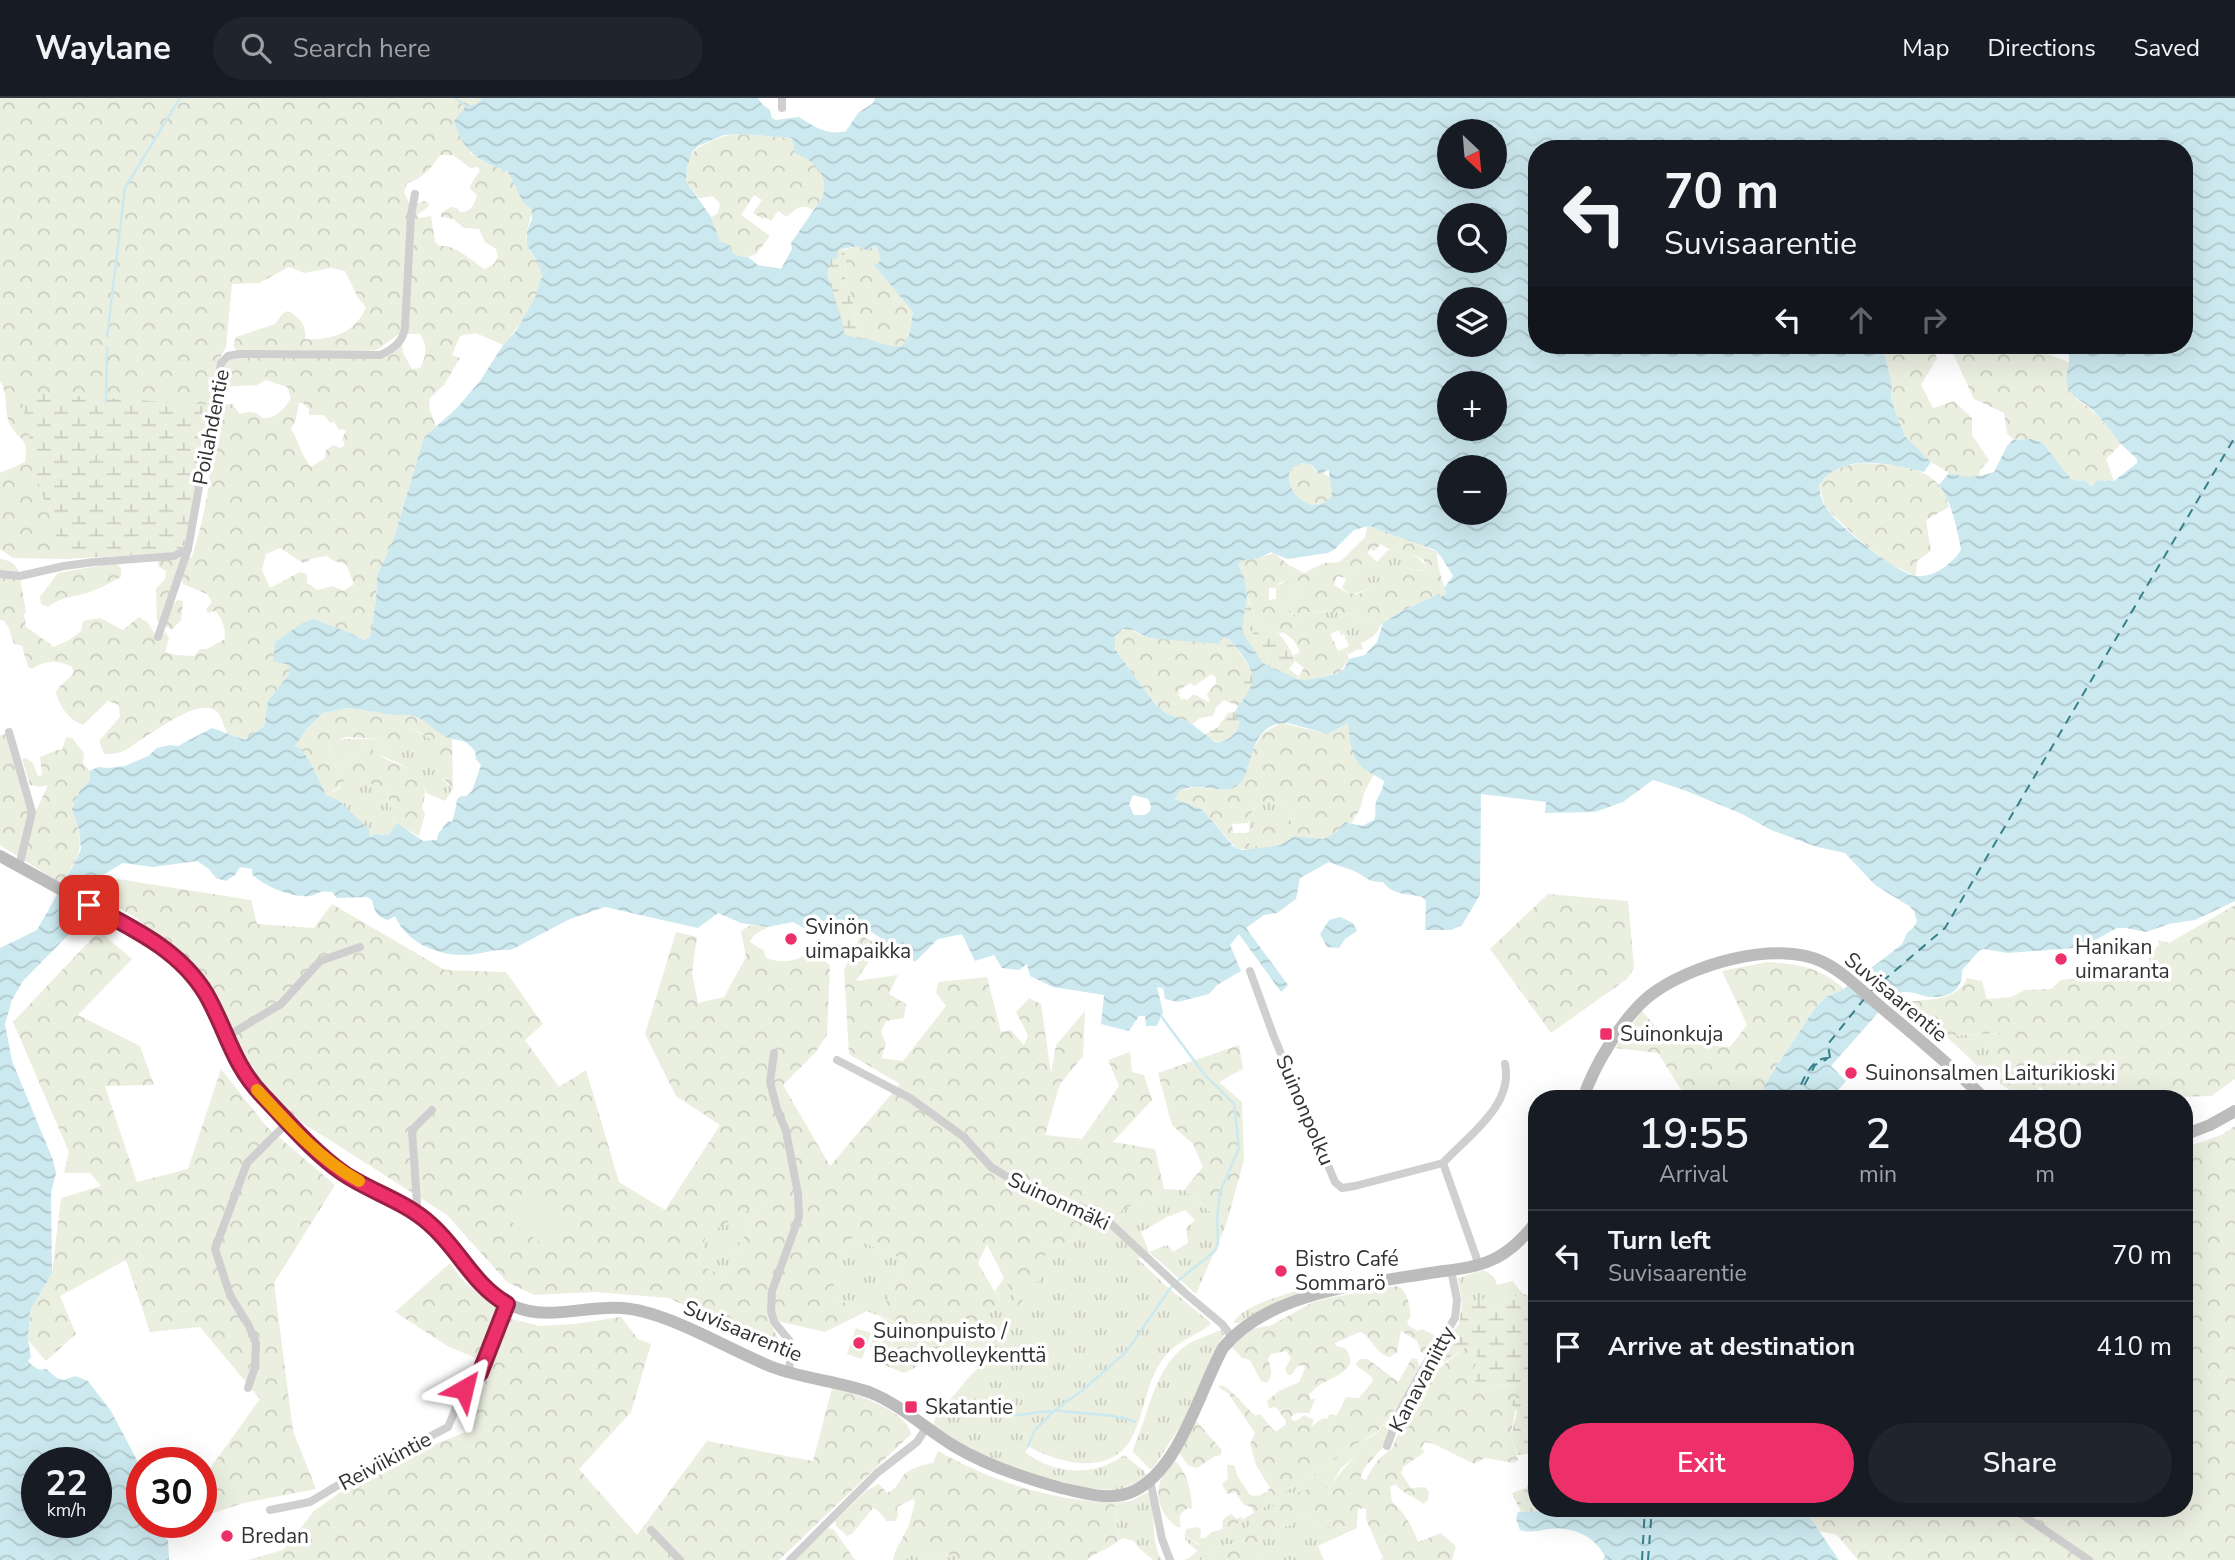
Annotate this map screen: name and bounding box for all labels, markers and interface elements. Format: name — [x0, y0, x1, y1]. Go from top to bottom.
search box — [213, 17, 703, 80]
text: Waylane — [35, 26, 171, 71]
icon: search — [237, 29, 275, 67]
text: Search here — [293, 31, 431, 66]
text: Map — [1902, 32, 1949, 64]
text: Directions — [1987, 32, 2096, 64]
text: Saved — [2134, 32, 2200, 64]
north arrow — [1437, 119, 1507, 189]
map controls — [1437, 119, 1507, 525]
text: 70 m — [1664, 158, 1779, 225]
icon: left — [1549, 168, 1640, 259]
button: search — [1437, 203, 1507, 273]
text: Suvisaarentie — [1664, 222, 1857, 265]
button: layers — [1437, 287, 1507, 357]
icon: left — [1769, 301, 1807, 339]
icon: ahead — [1842, 301, 1880, 339]
icon: right — [1915, 301, 1953, 339]
street label: Poilahdentie — [186, 367, 236, 487]
button: + — [1437, 371, 1507, 441]
button: − — [1437, 455, 1507, 525]
pin — [59, 875, 119, 935]
icon: arrive — [70, 886, 108, 924]
place label: Svinön uimapaikka — [805, 913, 911, 965]
marker: Svinön uimapaikka — [783, 931, 799, 947]
place label: Hanikan uimaranta — [2075, 933, 2170, 985]
street label: Suvisaarentie — [1839, 946, 1953, 1048]
marker: Hanikan uimaranta — [2053, 951, 2069, 967]
place label: Suinonkuja — [1620, 1020, 1723, 1048]
marker: Suinonkuja — [1598, 1026, 1614, 1042]
street label: Suinonpolku — [1269, 1050, 1341, 1170]
place label: Suinonsalmen Laiturikioski — [1865, 1059, 2115, 1087]
marker: Suinonsalmen Laiturikioski — [1843, 1065, 1859, 1081]
text: 19:55 — [1638, 1106, 1749, 1163]
text: 2 — [1865, 1106, 1891, 1163]
text: 480 — [2007, 1106, 2083, 1163]
text: Arrival — [1659, 1159, 1728, 1190]
text: min — [1859, 1159, 1897, 1190]
text: m — [2035, 1159, 2055, 1190]
street label: Suinonmäki — [1003, 1165, 1115, 1237]
text: Turn left — [1608, 1223, 1711, 1258]
icon: left — [1549, 1237, 1587, 1275]
text: 70 m — [2112, 1238, 2172, 1273]
place label: Bistro Café Sommarö — [1295, 1245, 1399, 1297]
text: Suvisaarentie — [1608, 1258, 1747, 1289]
marker: Bistro Café Sommarö — [1273, 1263, 1289, 1279]
street label: Suvisaarentie — [679, 1293, 807, 1369]
place label: Suinonpuisto / Beachvolleykenttä — [873, 1317, 1046, 1369]
street label: Kanavaniitty — [1382, 1321, 1462, 1437]
icon: arrive — [1549, 1328, 1587, 1366]
text: Arrive at destination — [1608, 1329, 1855, 1364]
text: 410 m — [2096, 1329, 2172, 1364]
marker: Suinonpuisto / Beachvolleykenttä — [851, 1335, 867, 1351]
position arrow — [427, 1352, 501, 1426]
place label: Skatantie — [925, 1393, 1013, 1421]
marker: Skatantie — [903, 1399, 919, 1415]
button: Exit — [1549, 1423, 1854, 1503]
button: Share — [1868, 1423, 2172, 1503]
street label: Reiviikintie — [334, 1425, 436, 1497]
speed limit sign: 30 — [126, 1447, 217, 1538]
text: 22 — [45, 1460, 88, 1507]
text: km/h — [47, 1498, 86, 1522]
place label: Bredan — [241, 1522, 309, 1550]
marker: Bredan — [219, 1528, 235, 1544]

